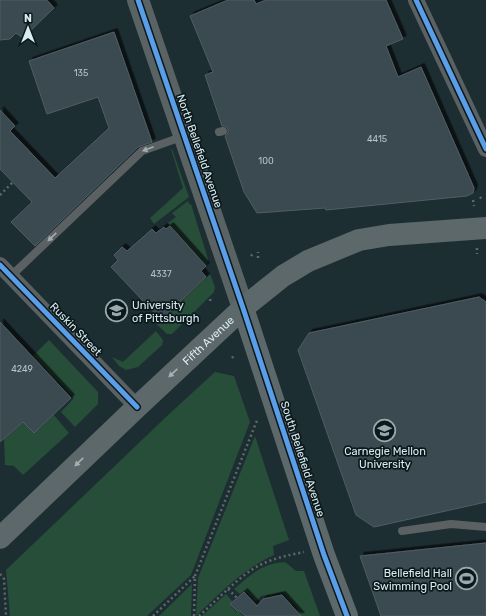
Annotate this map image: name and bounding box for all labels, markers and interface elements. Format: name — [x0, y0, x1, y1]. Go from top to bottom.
north arrow — [8, 8, 48, 48]
text: N — [24, 12, 32, 25]
house number: 135 — [74, 68, 88, 78]
street label: North Bellefield Avenue — [174, 93, 225, 210]
house number: 4415 — [367, 134, 387, 144]
one-way arrow — [141, 146, 153, 152]
house number: 100 — [258, 156, 274, 166]
one-way arrow — [47, 232, 57, 241]
house number: 4337 — [150, 269, 172, 279]
school or university icon: University of Pittsburgh — [104, 298, 130, 324]
place label: University of Pittsburgh — [132, 299, 199, 325]
street label: Ruskin Street — [47, 300, 105, 359]
street label: Fifth Avenue — [180, 314, 237, 368]
house number: 4249 — [11, 364, 33, 374]
one-way arrow — [168, 368, 178, 377]
street label: South Bellefield Avenue — [278, 400, 327, 519]
school or university icon: Carnegie Mellon University — [372, 418, 398, 444]
place label: Carnegie Mellon University — [344, 445, 426, 471]
one-way arrow — [74, 457, 84, 467]
sports icon: Bellefield Hall Swimming Pool — [454, 566, 480, 592]
place label: Bellefield Hall Swimming Pool — [373, 567, 452, 593]

